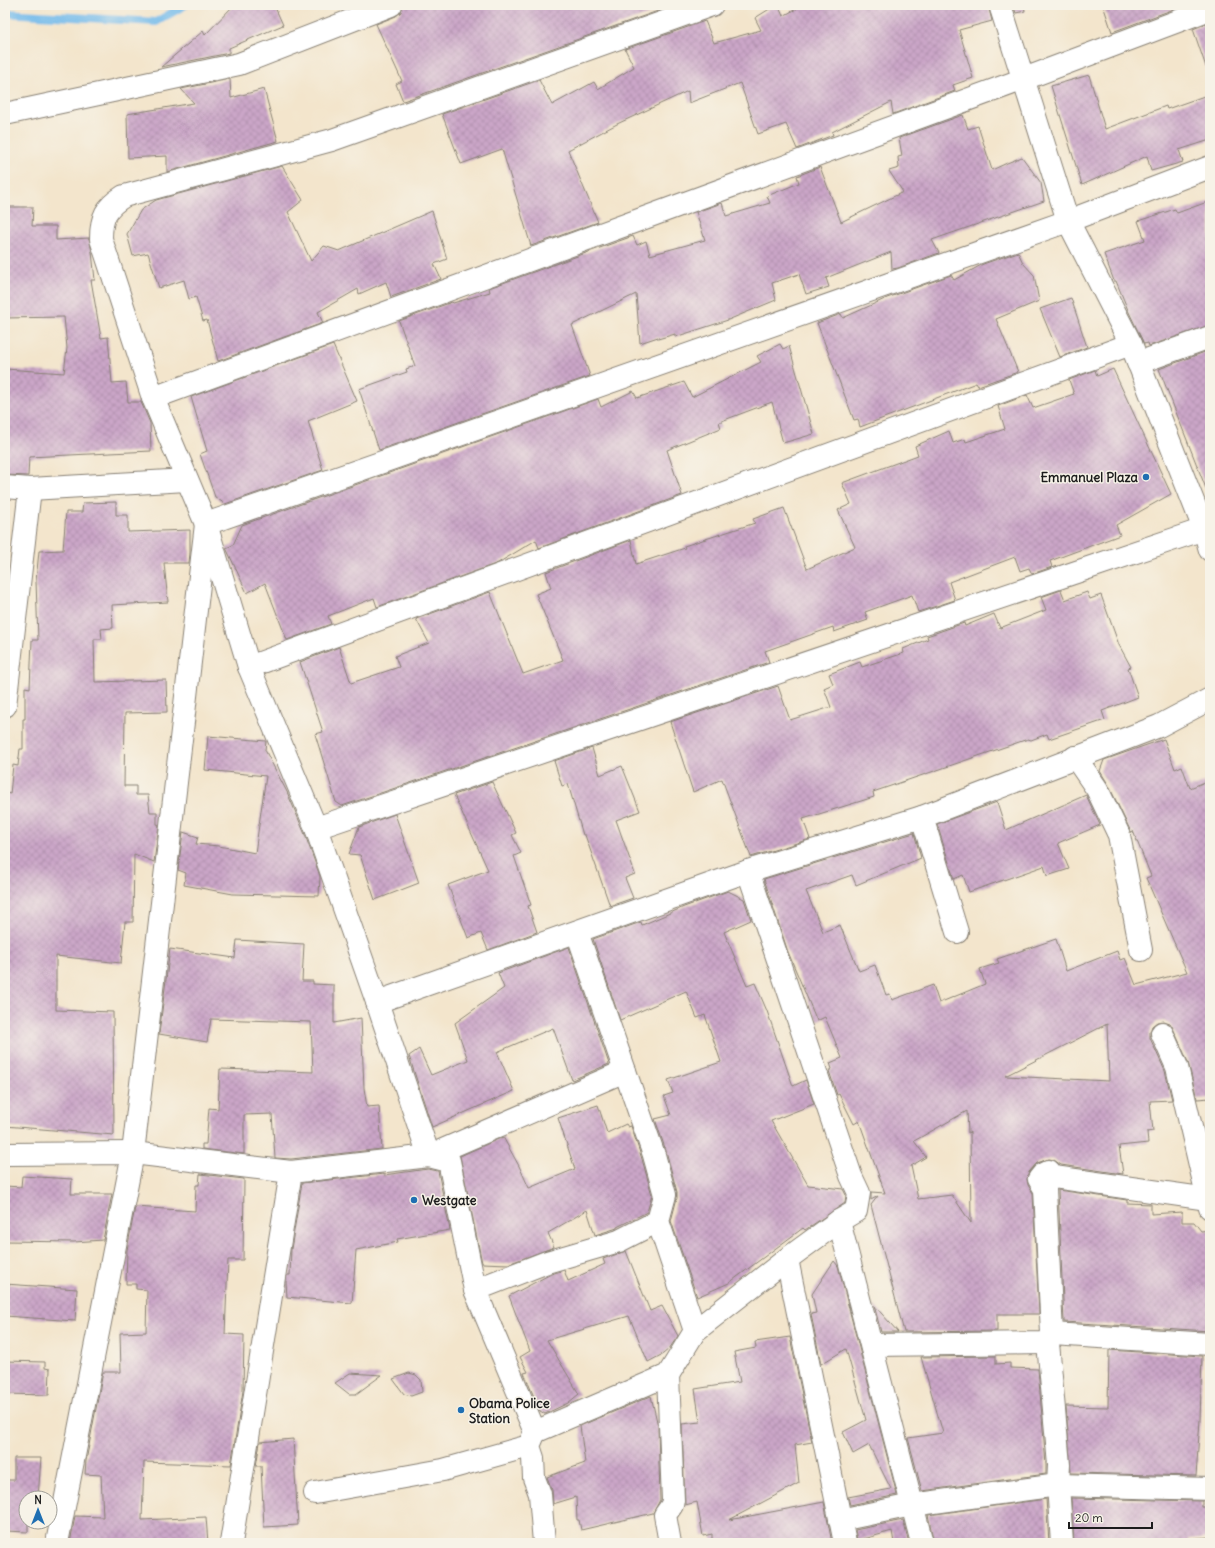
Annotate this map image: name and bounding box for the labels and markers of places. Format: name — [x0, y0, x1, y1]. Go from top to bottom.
place label: Emmanuel Plaza — [1041, 469, 1139, 486]
marker: Emmanuel Plaza — [1141, 472, 1151, 482]
place label: Westgate — [422, 1192, 477, 1209]
marker: Westgate — [409, 1195, 419, 1205]
place label: Obama Police Station — [469, 1395, 550, 1427]
marker: Obama Police Station — [456, 1405, 466, 1415]

